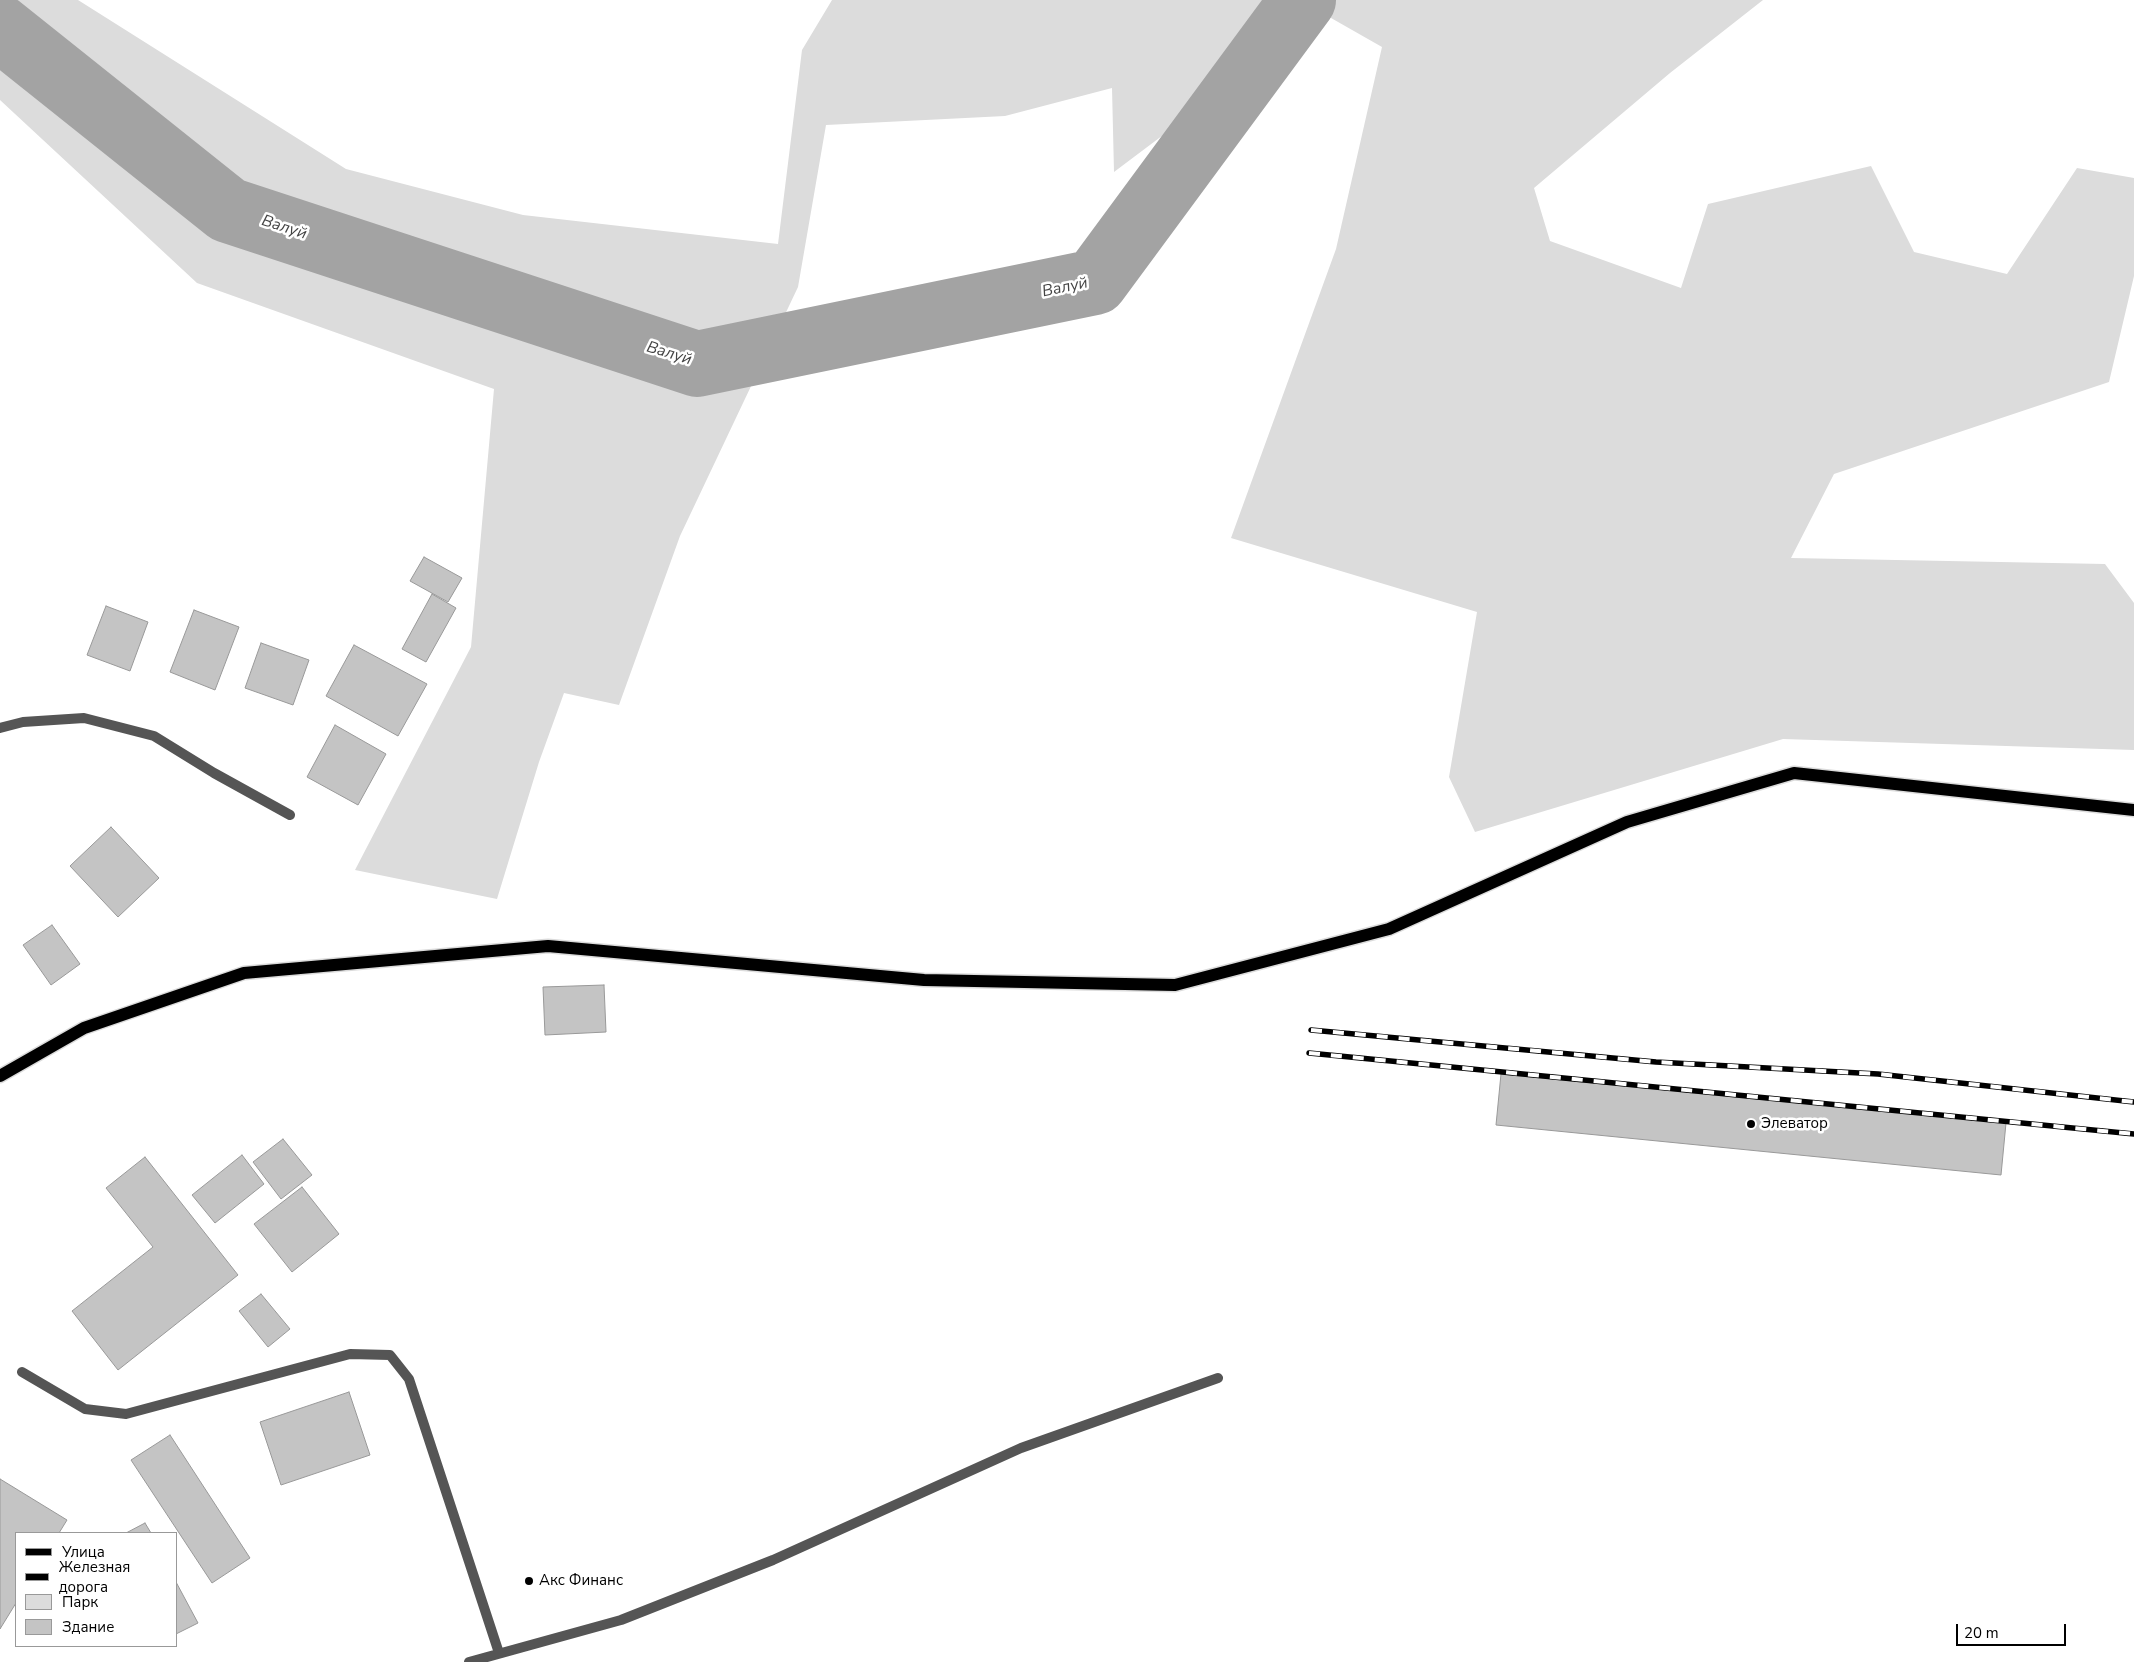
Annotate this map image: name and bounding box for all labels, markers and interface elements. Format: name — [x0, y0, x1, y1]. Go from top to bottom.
water label: Валуй — [259, 212, 309, 244]
water label: Валуй — [1040, 274, 1090, 302]
water label: Валуй — [644, 338, 694, 370]
place label: Элеватор — [1761, 1115, 1828, 1133]
marker: Элеватор — [1745, 1118, 1757, 1130]
legend — [15, 1532, 178, 1647]
text: Улица — [62, 1542, 105, 1562]
text: Железная дорога — [59, 1557, 130, 1597]
place label: Акс Финанс — [539, 1572, 623, 1590]
marker: Акс Финанс — [523, 1575, 535, 1587]
text: Парк — [62, 1592, 98, 1612]
scale bar — [1959, 1614, 2069, 1646]
text: Здание — [62, 1617, 114, 1637]
text: 20 m — [1964, 1623, 1999, 1643]

